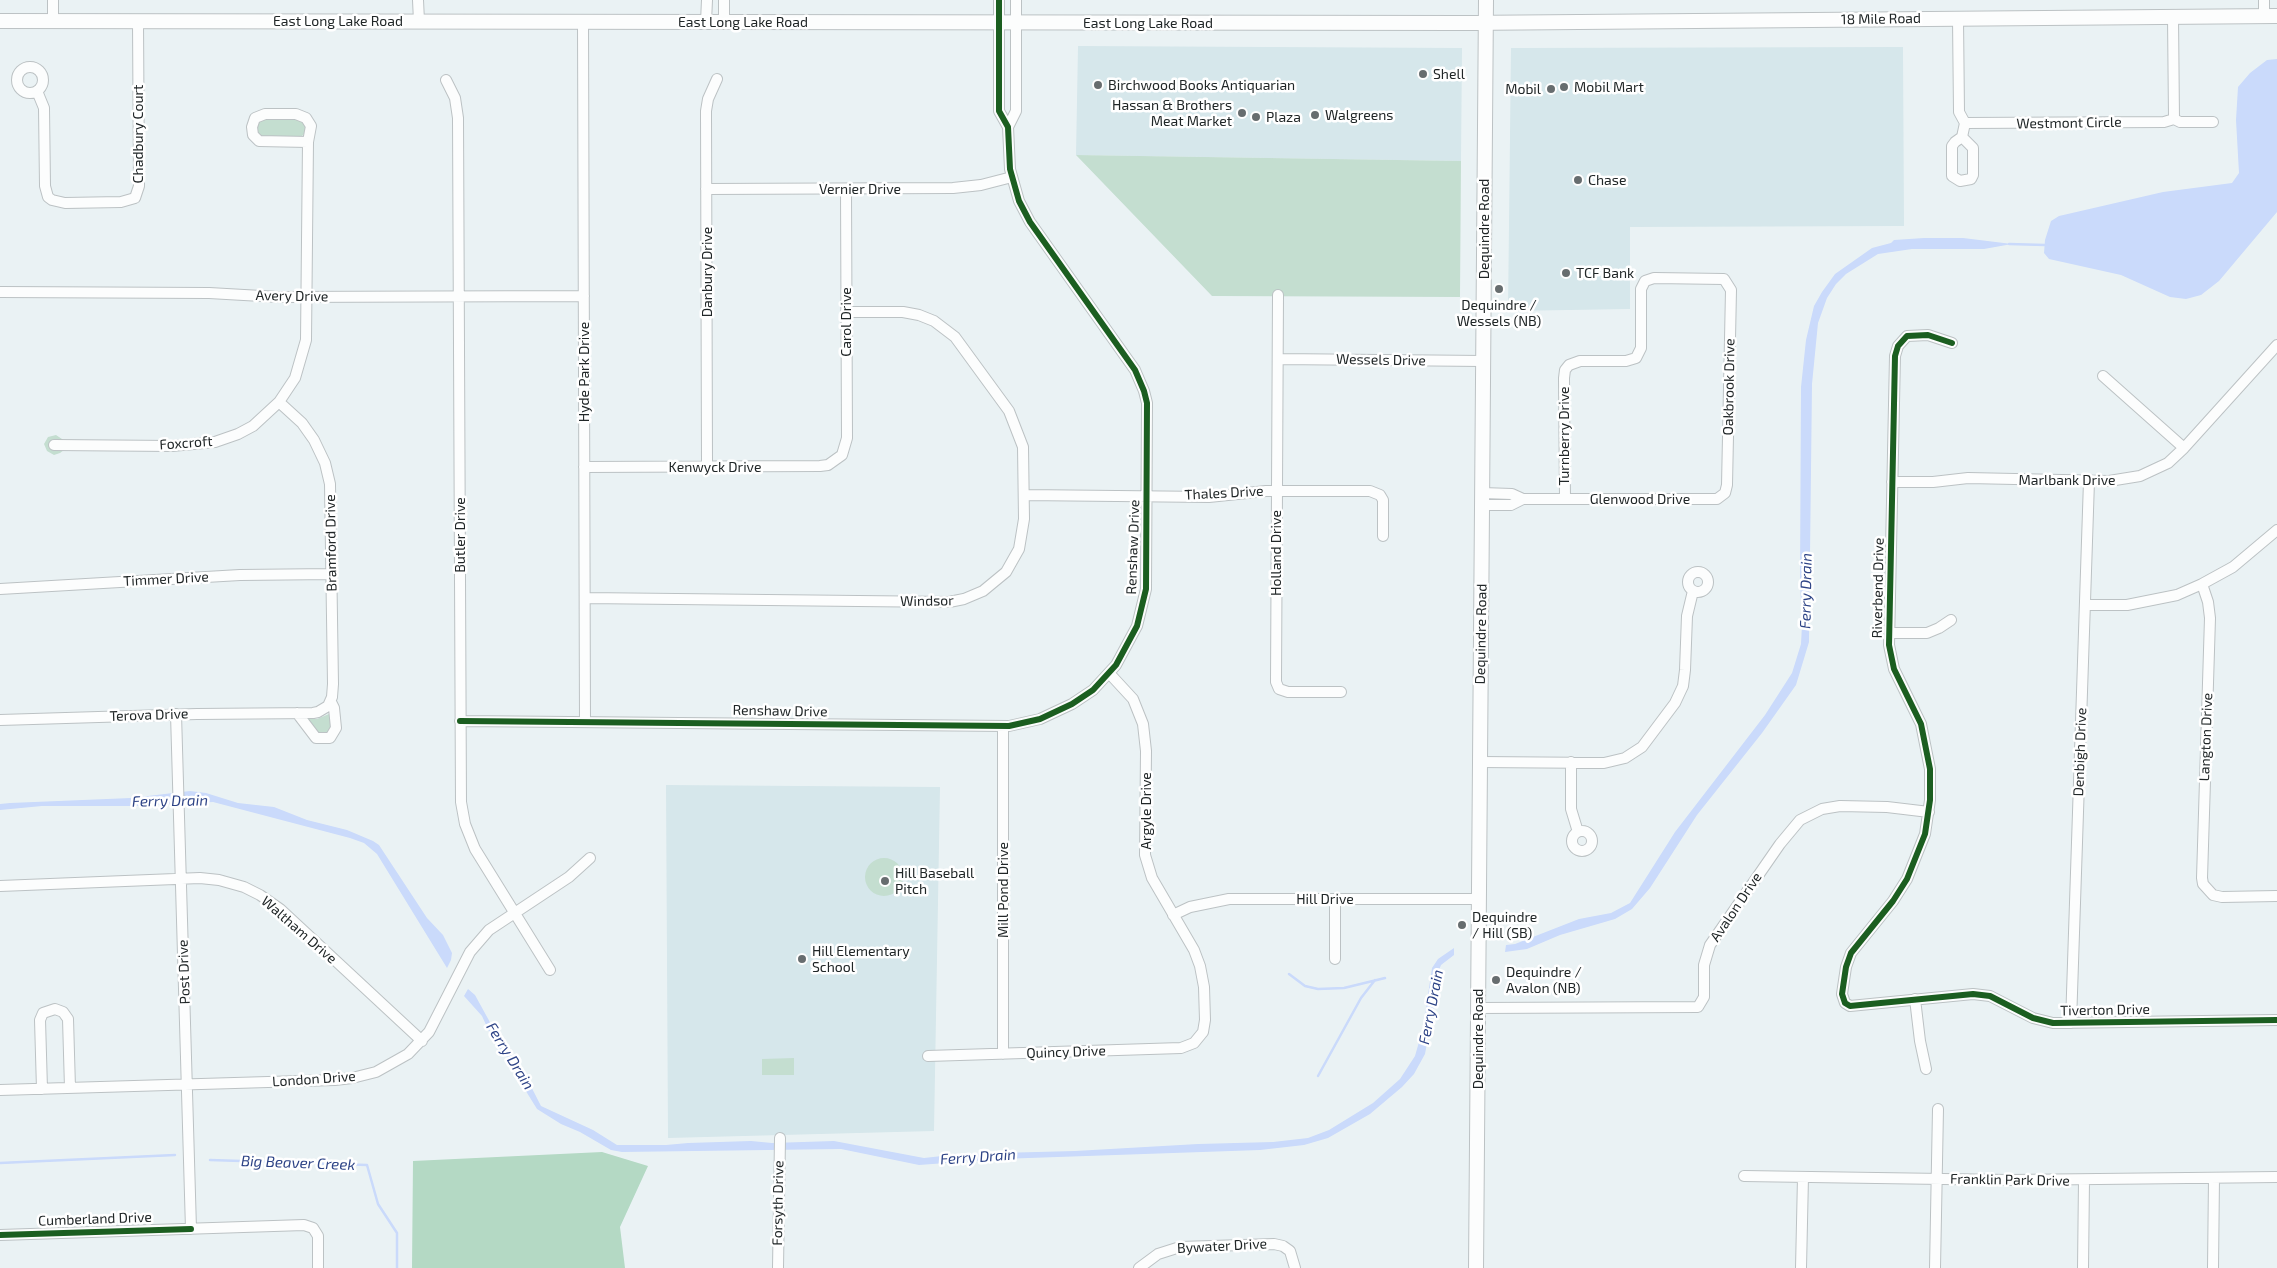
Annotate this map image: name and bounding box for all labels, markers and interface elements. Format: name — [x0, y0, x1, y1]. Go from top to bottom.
street label: 18 Mile Road — [1841, 10, 1921, 28]
street label: East Long Lake Road — [273, 13, 403, 29]
street label: East Long Lake Road — [678, 14, 808, 30]
street label: East Long Lake Road — [1083, 15, 1213, 31]
place label: Shell — [1433, 66, 1465, 82]
marker: Shell — [1417, 68, 1429, 80]
place label: Birchwood Books Antiquarian — [1108, 77, 1295, 93]
marker: Birchwood Books Antiquarian — [1092, 79, 1104, 91]
place label: Mobil Mart — [1574, 79, 1644, 95]
place label: Mobil — [1505, 81, 1541, 97]
marker: Mobil Mart — [1558, 81, 1570, 93]
marker: Mobil — [1545, 83, 1557, 95]
street label: Chadbury Court — [130, 85, 146, 183]
place label: Hassan & Brothers Meat Market — [1112, 97, 1232, 130]
marker: Hassan & Brothers Meat Market — [1236, 107, 1248, 119]
place label: Walgreens — [1325, 107, 1393, 123]
place label: Plaza — [1266, 109, 1301, 125]
marker: Walgreens — [1309, 109, 1321, 121]
marker: Plaza — [1250, 111, 1262, 123]
street label: Westmont Circle — [2016, 114, 2122, 132]
place label: Chase — [1588, 172, 1626, 188]
marker: Chase — [1572, 174, 1584, 186]
street label: Dequindre Road — [1476, 179, 1492, 279]
street label: Vernier Drive — [819, 181, 901, 197]
street label: Danbury Drive — [699, 227, 715, 317]
place label: TCF Bank — [1576, 265, 1634, 281]
marker: TCF Bank — [1560, 267, 1572, 279]
marker: Dequindre / Wessels (NB) — [1493, 283, 1505, 295]
street label: Avery Drive — [256, 287, 328, 305]
street label: Carol Drive — [838, 287, 854, 357]
place label: Dequindre / Wessels (NB) — [1457, 297, 1541, 330]
street label: Hyde Park Drive — [576, 322, 592, 422]
street label: Oakbrook Drive — [1720, 338, 1738, 436]
street label: Wessels Drive — [1336, 351, 1426, 369]
street label: Turnberry Drive — [1556, 386, 1572, 486]
street label: Foxcroft — [159, 433, 213, 453]
street label: Kenwyck Drive — [669, 459, 761, 475]
street label: Marlbank Drive — [2018, 472, 2116, 488]
street label: Thales Drive — [1184, 483, 1264, 503]
street label: Glenwood Drive — [1590, 491, 1690, 507]
street label: Bramford Drive — [322, 494, 340, 592]
street label: Butler Drive — [452, 497, 468, 573]
street label: Renshaw Drive — [1123, 499, 1143, 595]
street label: Holland Drive — [1268, 510, 1284, 596]
street label: Riverbend Drive — [1869, 538, 1887, 638]
water label: Ferry Drain — [1796, 553, 1816, 629]
street label: Timmer Drive — [123, 568, 209, 590]
street label: Dequindre Road — [1472, 584, 1490, 684]
street label: Windsor — [900, 592, 954, 610]
street label: Langton Drive — [2196, 692, 2216, 782]
street label: Renshaw Drive — [732, 702, 828, 720]
street label: Terova Drive — [109, 705, 189, 725]
street label: Denbigh Drive — [2070, 707, 2090, 797]
street label: Argyle Drive — [1138, 772, 1154, 850]
water label: Ferry Drain — [132, 791, 208, 811]
street label: Mill Pond Drive — [995, 842, 1011, 938]
place label: Hill Baseball Pitch — [895, 865, 974, 898]
street label: Avalon Drive — [1707, 869, 1765, 945]
marker: Hill Baseball Pitch — [879, 875, 891, 887]
street label: Hill Drive — [1296, 891, 1354, 907]
street label: Waltham Drive — [258, 893, 340, 967]
place label: Dequindre / Hill (SB) — [1472, 909, 1537, 942]
marker: Dequindre / Hill (SB) — [1456, 919, 1468, 931]
street label: Post Drive — [174, 939, 194, 1005]
place label: Hill Elementary School — [812, 943, 910, 976]
marker: Hill Elementary School — [796, 953, 808, 965]
place label: Dequindre / Avalon (NB) — [1506, 964, 1582, 996]
water label: Ferry Drain — [1415, 968, 1447, 1046]
marker: Dequindre / Avalon (NB) — [1490, 974, 1502, 986]
street label: Dequindre Road — [1470, 989, 1486, 1089]
street label: Tiverton Drive — [2060, 1001, 2150, 1019]
water label: Ferry Drain — [482, 1019, 538, 1093]
street label: Quincy Drive — [1026, 1042, 1106, 1062]
street label: London Drive — [272, 1068, 356, 1090]
water label: Ferry Drain — [939, 1145, 1017, 1169]
water label: Big Beaver Creek — [241, 1152, 355, 1174]
street label: Forsyth Drive — [769, 1160, 787, 1246]
street label: Franklin Park Drive — [1950, 1171, 2070, 1189]
street label: Cumberland Drive — [38, 1209, 152, 1229]
street label: Bywater Drive — [1177, 1235, 1267, 1257]

